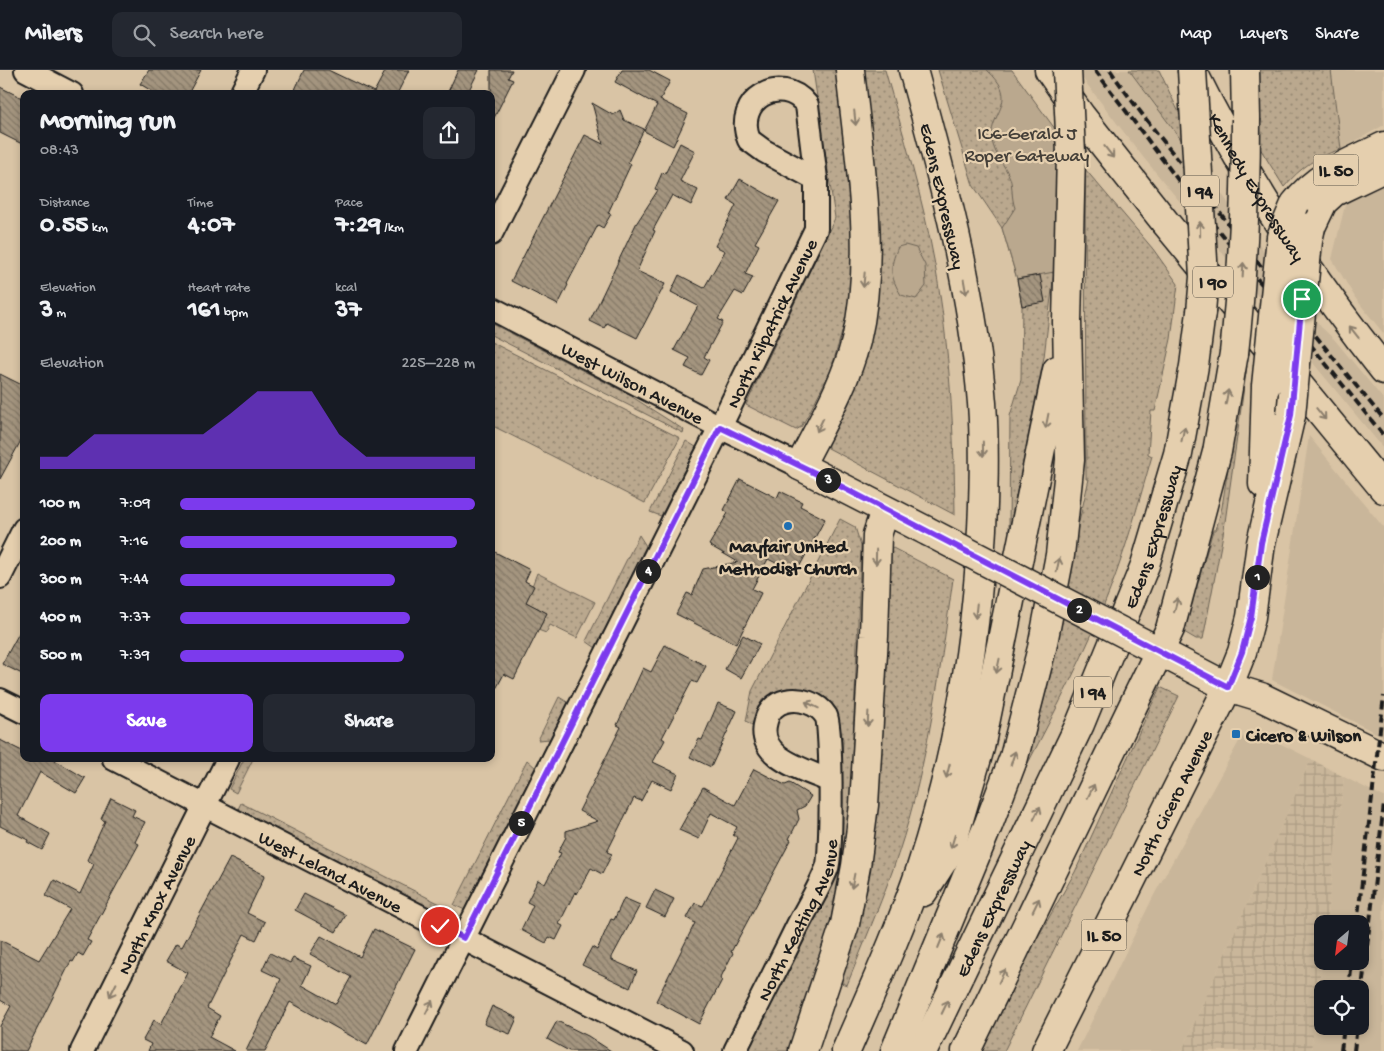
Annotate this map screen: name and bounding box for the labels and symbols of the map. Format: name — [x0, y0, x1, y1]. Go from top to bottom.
one-way arrow — [850, 110, 860, 126]
street label: Kennedy Expressway — [1201, 110, 1309, 268]
street label: Edens Expressway — [913, 121, 969, 273]
park label: IC6-Gerald J Roper Gateway — [965, 124, 1090, 169]
one-way arrow — [1103, 145, 1114, 158]
road number: IL 50 — [1314, 154, 1358, 186]
road number: I 94 — [1181, 175, 1219, 206]
one-way arrow — [1195, 221, 1205, 238]
street label: North Kilpatrick Avenue — [723, 236, 825, 413]
one-way arrow — [1238, 262, 1247, 278]
road number: I 90 — [1193, 266, 1233, 298]
one-way arrow — [859, 272, 869, 288]
pin — [1281, 278, 1323, 320]
one-way arrow — [961, 279, 971, 295]
one-way arrow — [1348, 326, 1359, 339]
street label: West Wilson Avenue — [556, 338, 707, 431]
one-way arrow — [1222, 389, 1232, 405]
one-way arrow — [1315, 407, 1326, 420]
one-way arrow — [1042, 413, 1051, 429]
one-way arrow — [815, 418, 825, 433]
one-way arrow — [1178, 426, 1188, 442]
one-way arrow — [978, 440, 988, 456]
street label: Edens Expressway — [1120, 462, 1189, 613]
pin: 3 — [816, 468, 840, 492]
marker: Mayfair United Methodist Church — [782, 520, 794, 532]
place label: Mayfair United Methodist Church — [719, 537, 858, 582]
one-way arrow — [871, 548, 881, 565]
pin: 4 — [636, 558, 660, 584]
one-way arrow — [1054, 558, 1063, 574]
pin: 1 — [1244, 564, 1270, 590]
pin: 2 — [1066, 598, 1092, 622]
one-way arrow — [1172, 598, 1181, 614]
one-way arrow — [971, 603, 981, 619]
one-way arrow — [992, 658, 1002, 674]
road number: I 94 — [1074, 676, 1112, 708]
one-way arrow — [805, 700, 820, 709]
one-way arrow — [863, 711, 872, 727]
place label: Cicero & Wilson — [1245, 726, 1362, 749]
street label: North Cicero Avenue — [1127, 727, 1220, 881]
marker: Cicero & Wilson — [1230, 728, 1242, 740]
one-way arrow — [1009, 750, 1018, 766]
one-way arrow — [943, 762, 953, 778]
one-way arrow — [1087, 784, 1096, 799]
one-way arrow — [1033, 806, 1042, 821]
pin: 5 — [508, 810, 534, 836]
street label: West Leland Avenue — [254, 827, 405, 920]
street label: North Knox Avenue — [114, 832, 203, 979]
one-way arrow — [947, 832, 957, 848]
street label: Edens Expressway — [952, 836, 1038, 982]
street label: North Keating Avenue — [754, 839, 845, 1006]
one-way arrow — [848, 872, 858, 888]
one-way arrow — [1032, 898, 1041, 913]
pin — [419, 905, 461, 947]
north arrow — [1314, 915, 1369, 970]
road number: IL 50 — [1082, 920, 1126, 950]
one-way arrow — [936, 934, 946, 949]
one-way arrow — [998, 969, 1007, 984]
one-way arrow — [108, 982, 117, 997]
one-way arrow — [424, 1000, 434, 1015]
one-way arrow — [940, 1000, 950, 1015]

